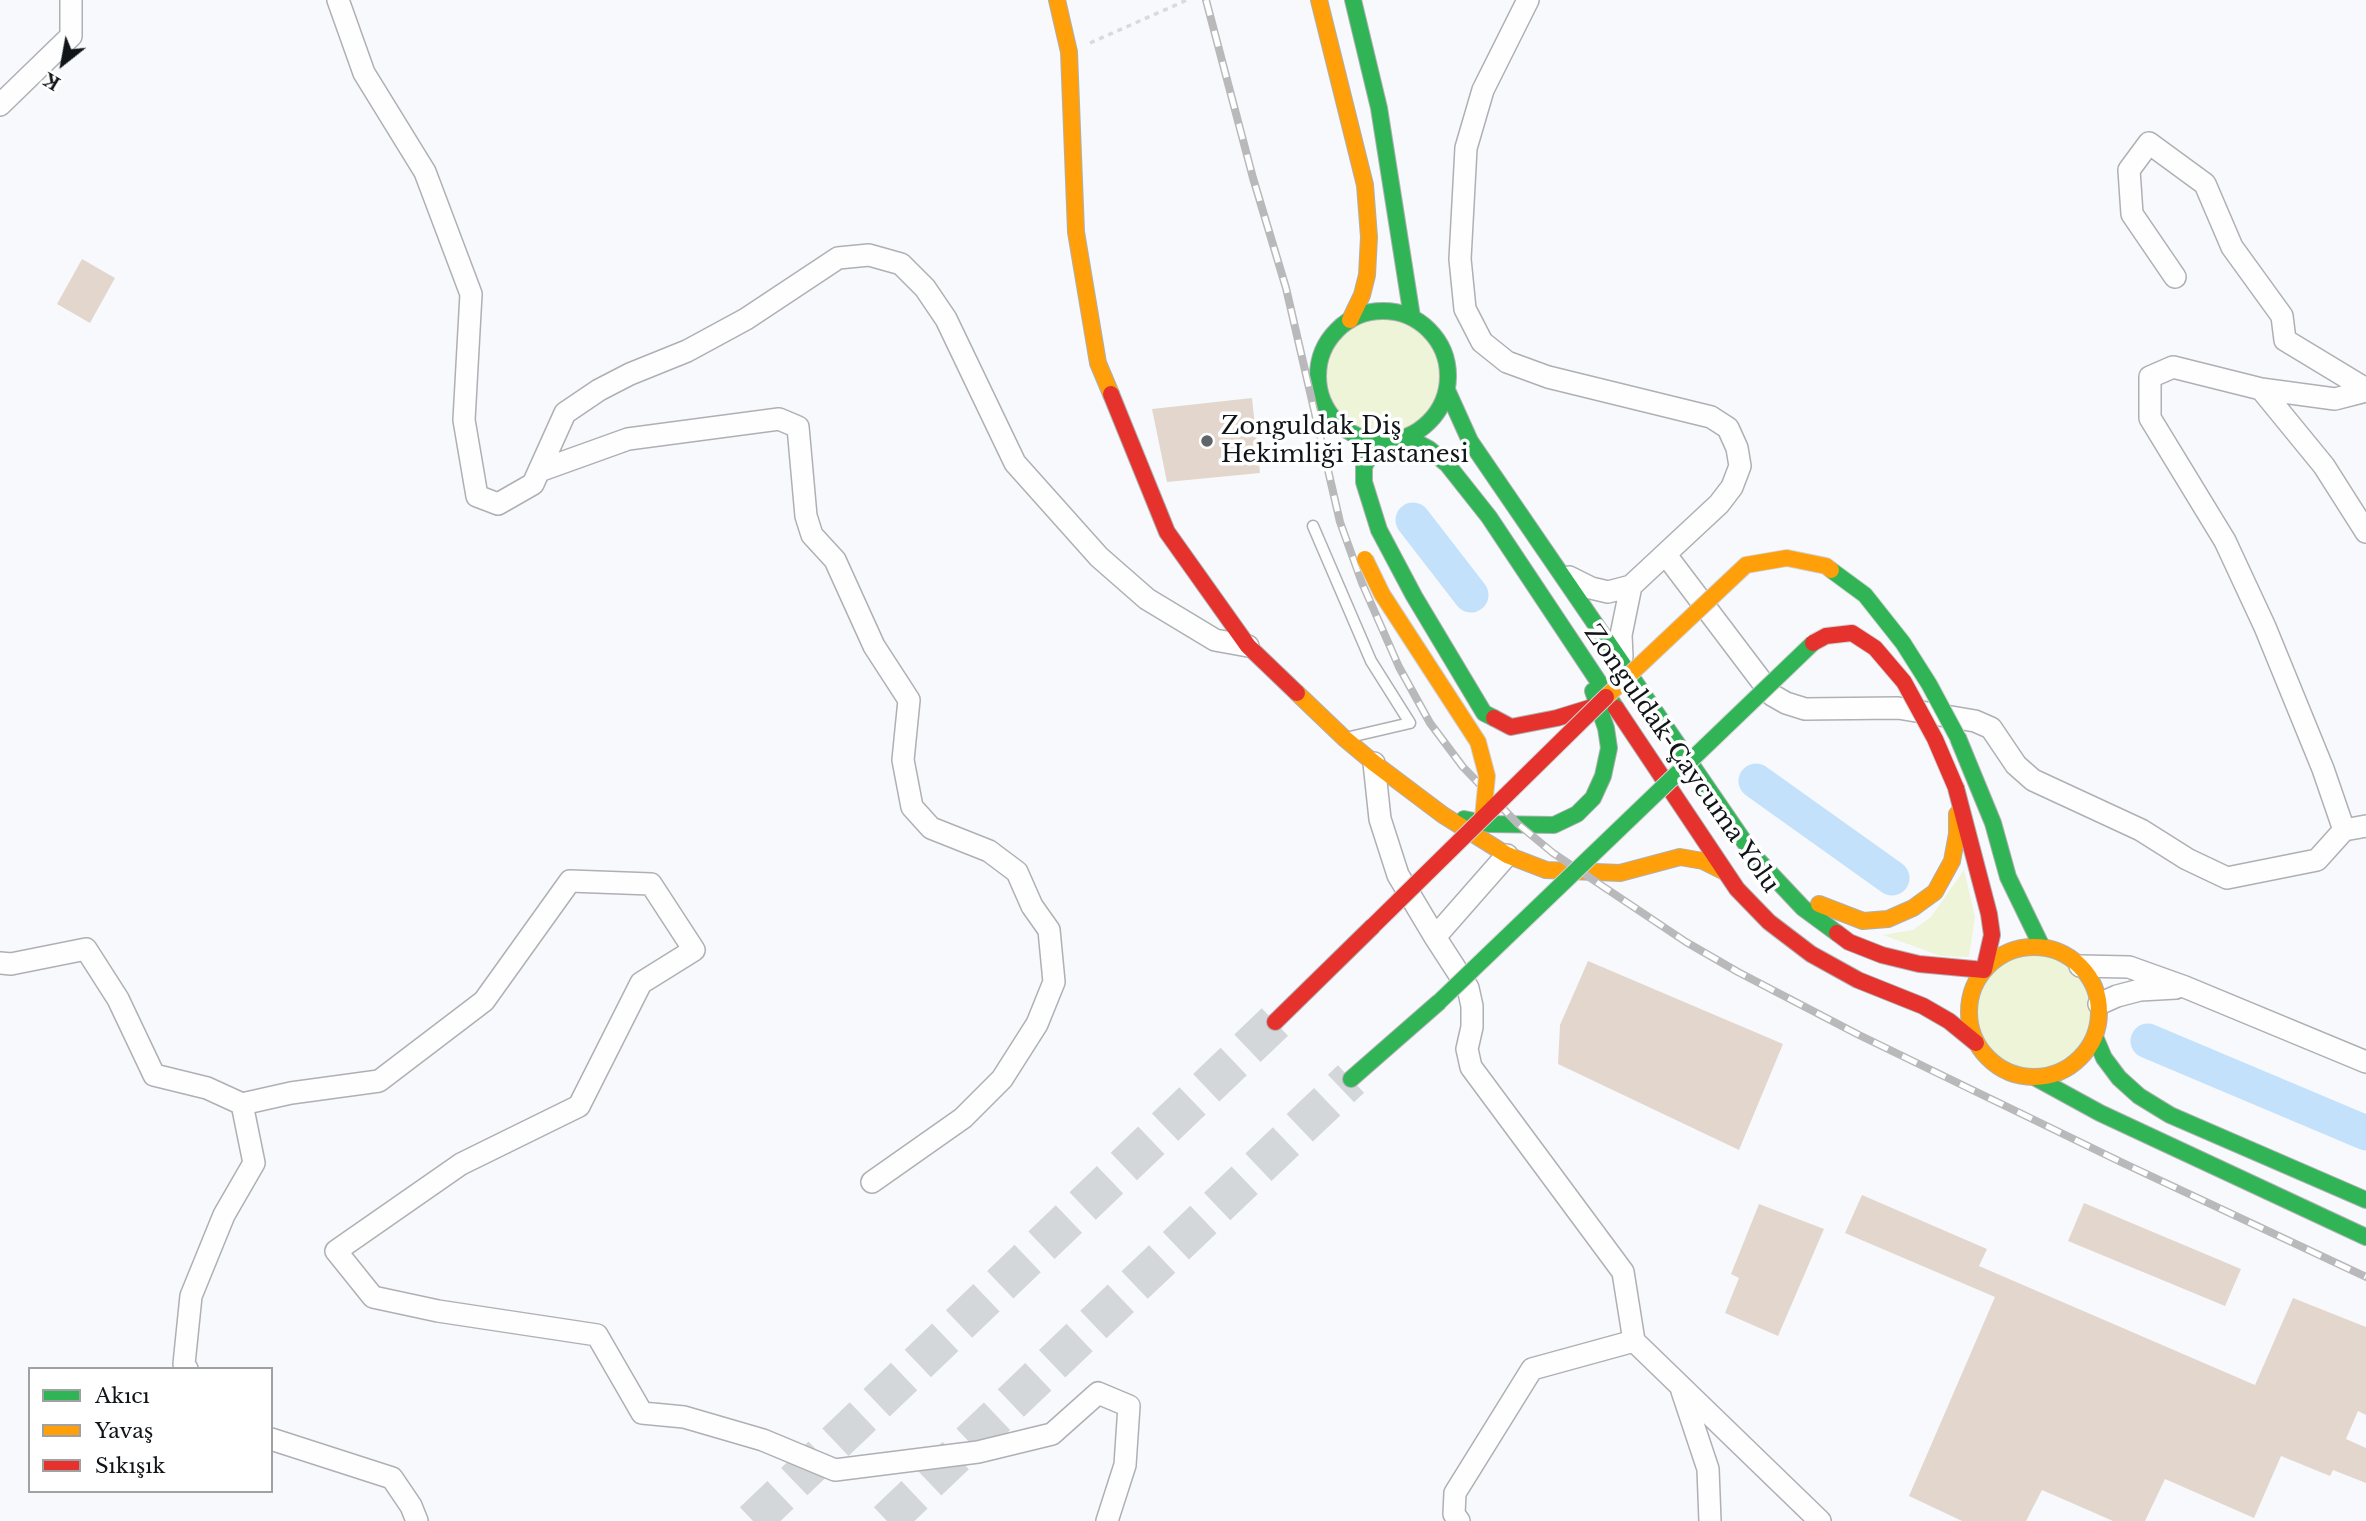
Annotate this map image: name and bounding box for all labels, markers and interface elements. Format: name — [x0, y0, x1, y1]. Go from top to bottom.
north arrow — [28, 28, 98, 98]
text: K — [39, 68, 65, 95]
place label: Zonguldak Diş Hekimliği Hastanesi — [1221, 413, 1469, 469]
marker: Zonguldak Diş Hekimliği Hastanesi — [1199, 433, 1215, 449]
street label: Zonguldak-Çaycuma Yolu — [1577, 620, 1785, 898]
legend — [28, 1367, 273, 1493]
text: Akıcı — [95, 1383, 150, 1409]
text: Yavaş — [95, 1418, 153, 1444]
text: Sıkışık — [95, 1453, 165, 1479]

